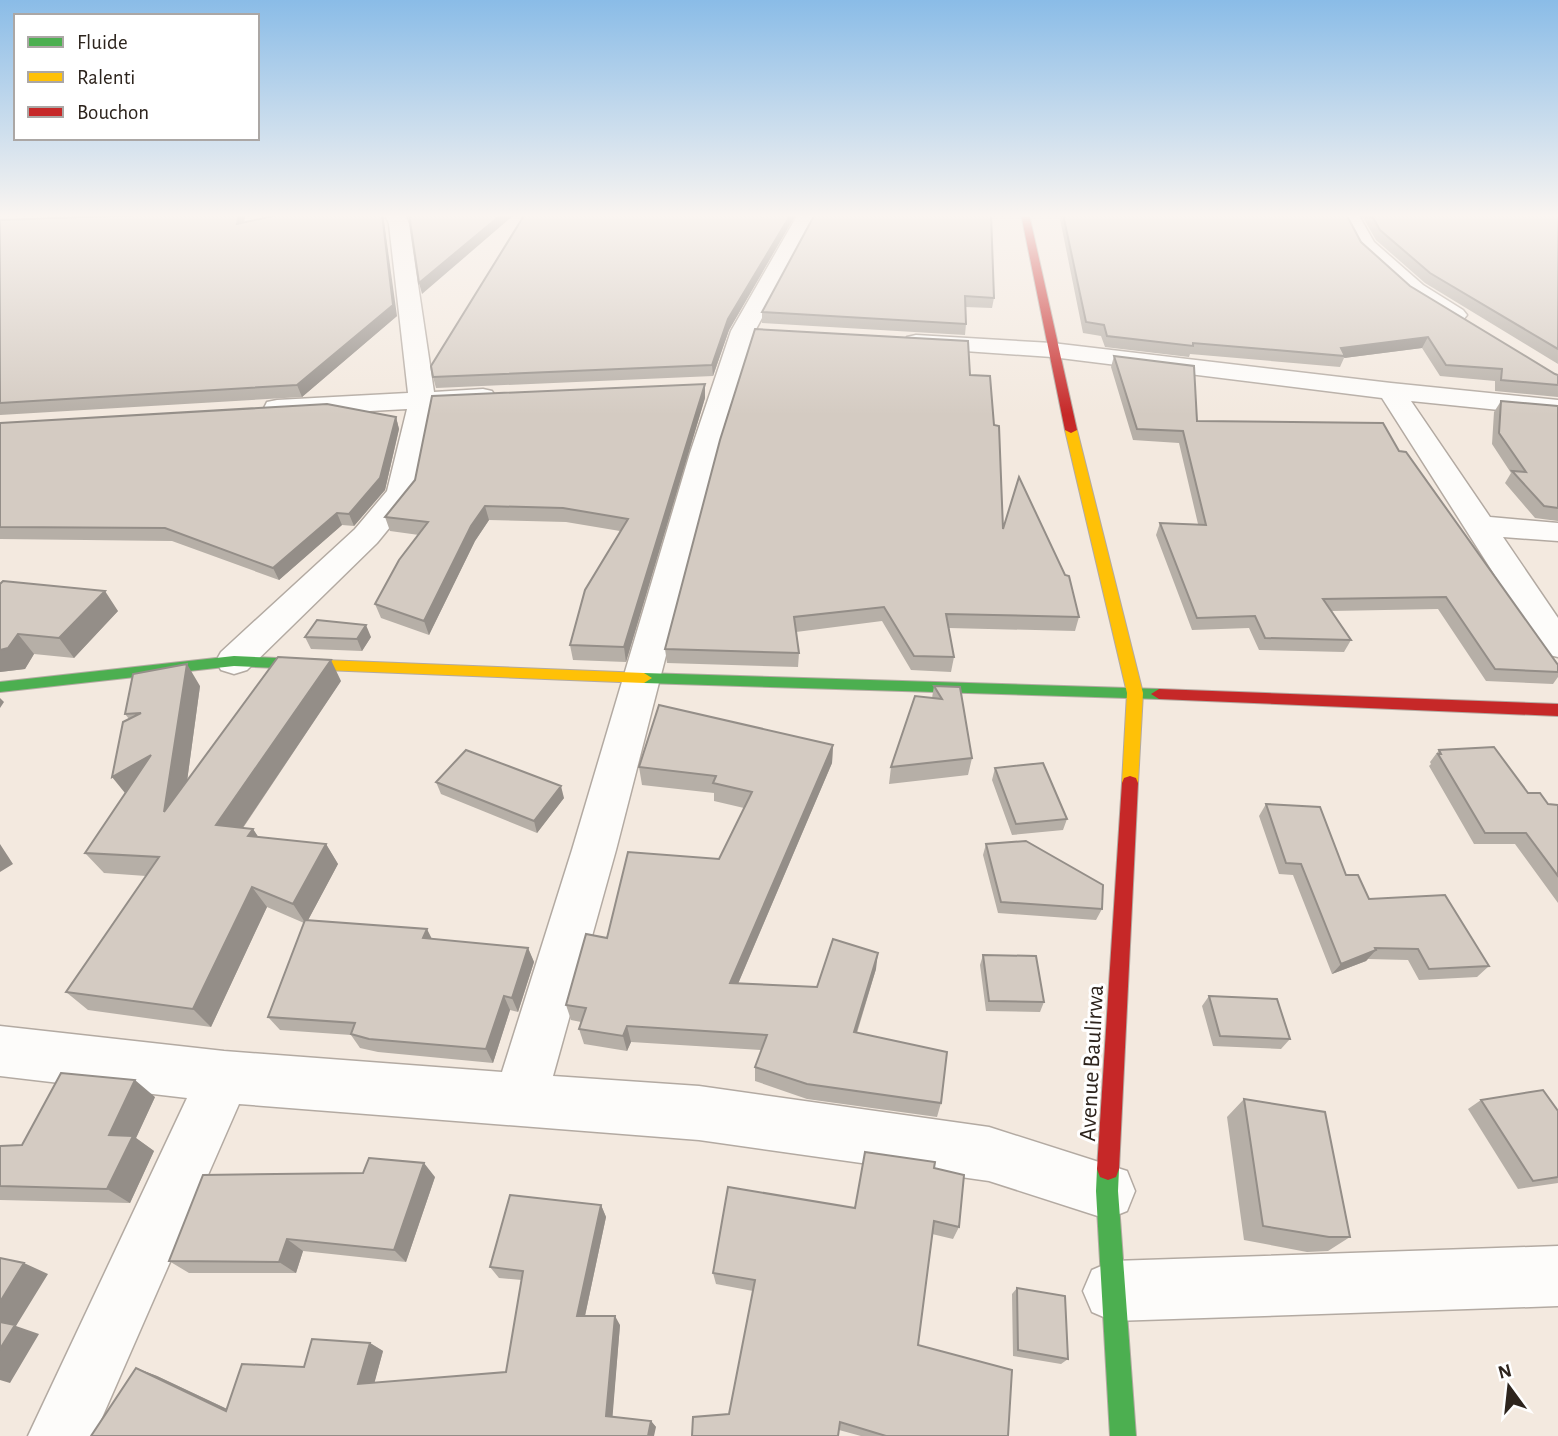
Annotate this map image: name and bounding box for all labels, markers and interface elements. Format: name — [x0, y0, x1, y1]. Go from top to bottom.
legend — [14, 14, 259, 140]
text: Fluide — [77, 32, 128, 53]
text: Ralenti — [77, 67, 135, 88]
text: Bouchon — [77, 102, 149, 123]
street label: Avenue Baulirwa — [1076, 984, 1108, 1142]
north arrow — [1474, 1352, 1544, 1422]
text: N — [1496, 1361, 1514, 1383]

